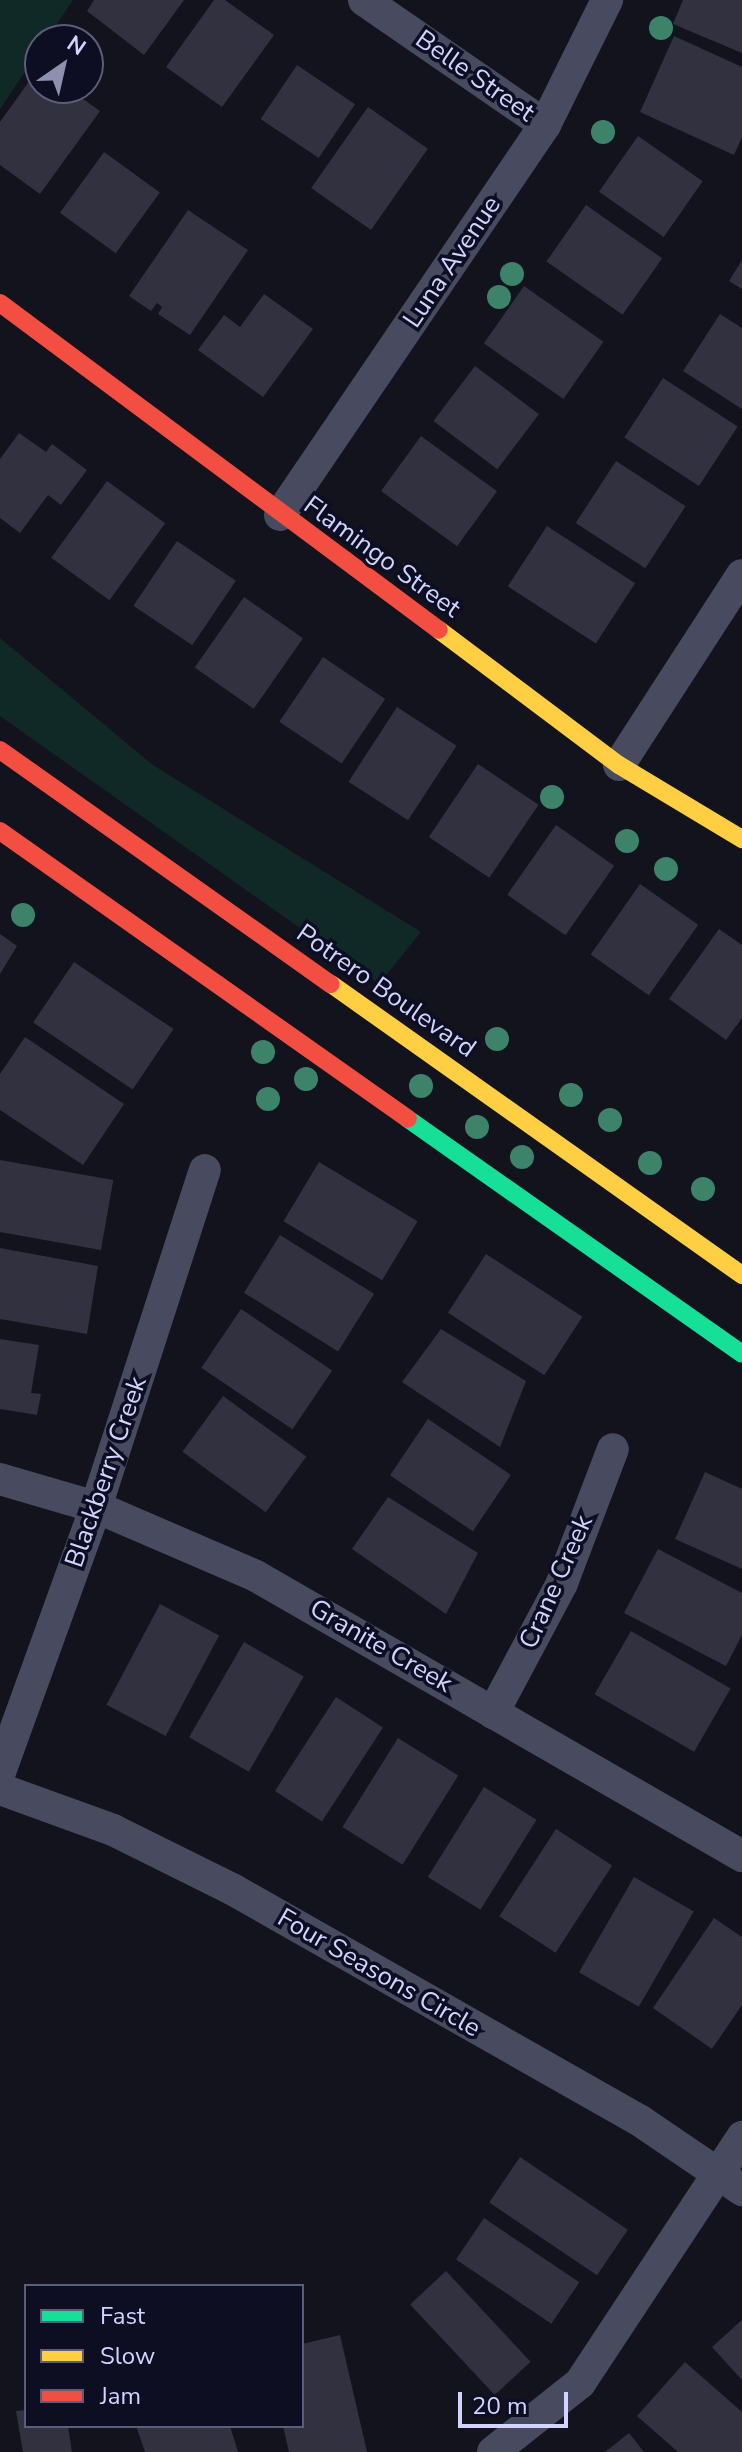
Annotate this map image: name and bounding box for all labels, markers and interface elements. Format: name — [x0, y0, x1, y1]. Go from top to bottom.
north arrow — [24, 24, 104, 104]
street label: Belle Street — [409, 24, 541, 128]
text: N — [61, 29, 92, 63]
street label: Luna Avenue — [397, 190, 507, 334]
street label: Flamingo Street — [298, 490, 466, 624]
street label: Potrero Boulevard — [290, 918, 482, 1064]
street label: Blackberry Creek — [59, 1372, 153, 1572]
street label: Crane Creek — [513, 1510, 599, 1654]
street label: Granite Creek — [304, 1593, 458, 1699]
street label: Four Seasons Circle — [272, 1902, 486, 2044]
legend — [24, 2284, 304, 2428]
text: Fast — [100, 2300, 145, 2332]
text: Slow — [100, 2340, 155, 2372]
scale bar — [462, 2376, 572, 2426]
text: Jam — [100, 2380, 141, 2412]
text: 20 m — [472, 2390, 528, 2422]

